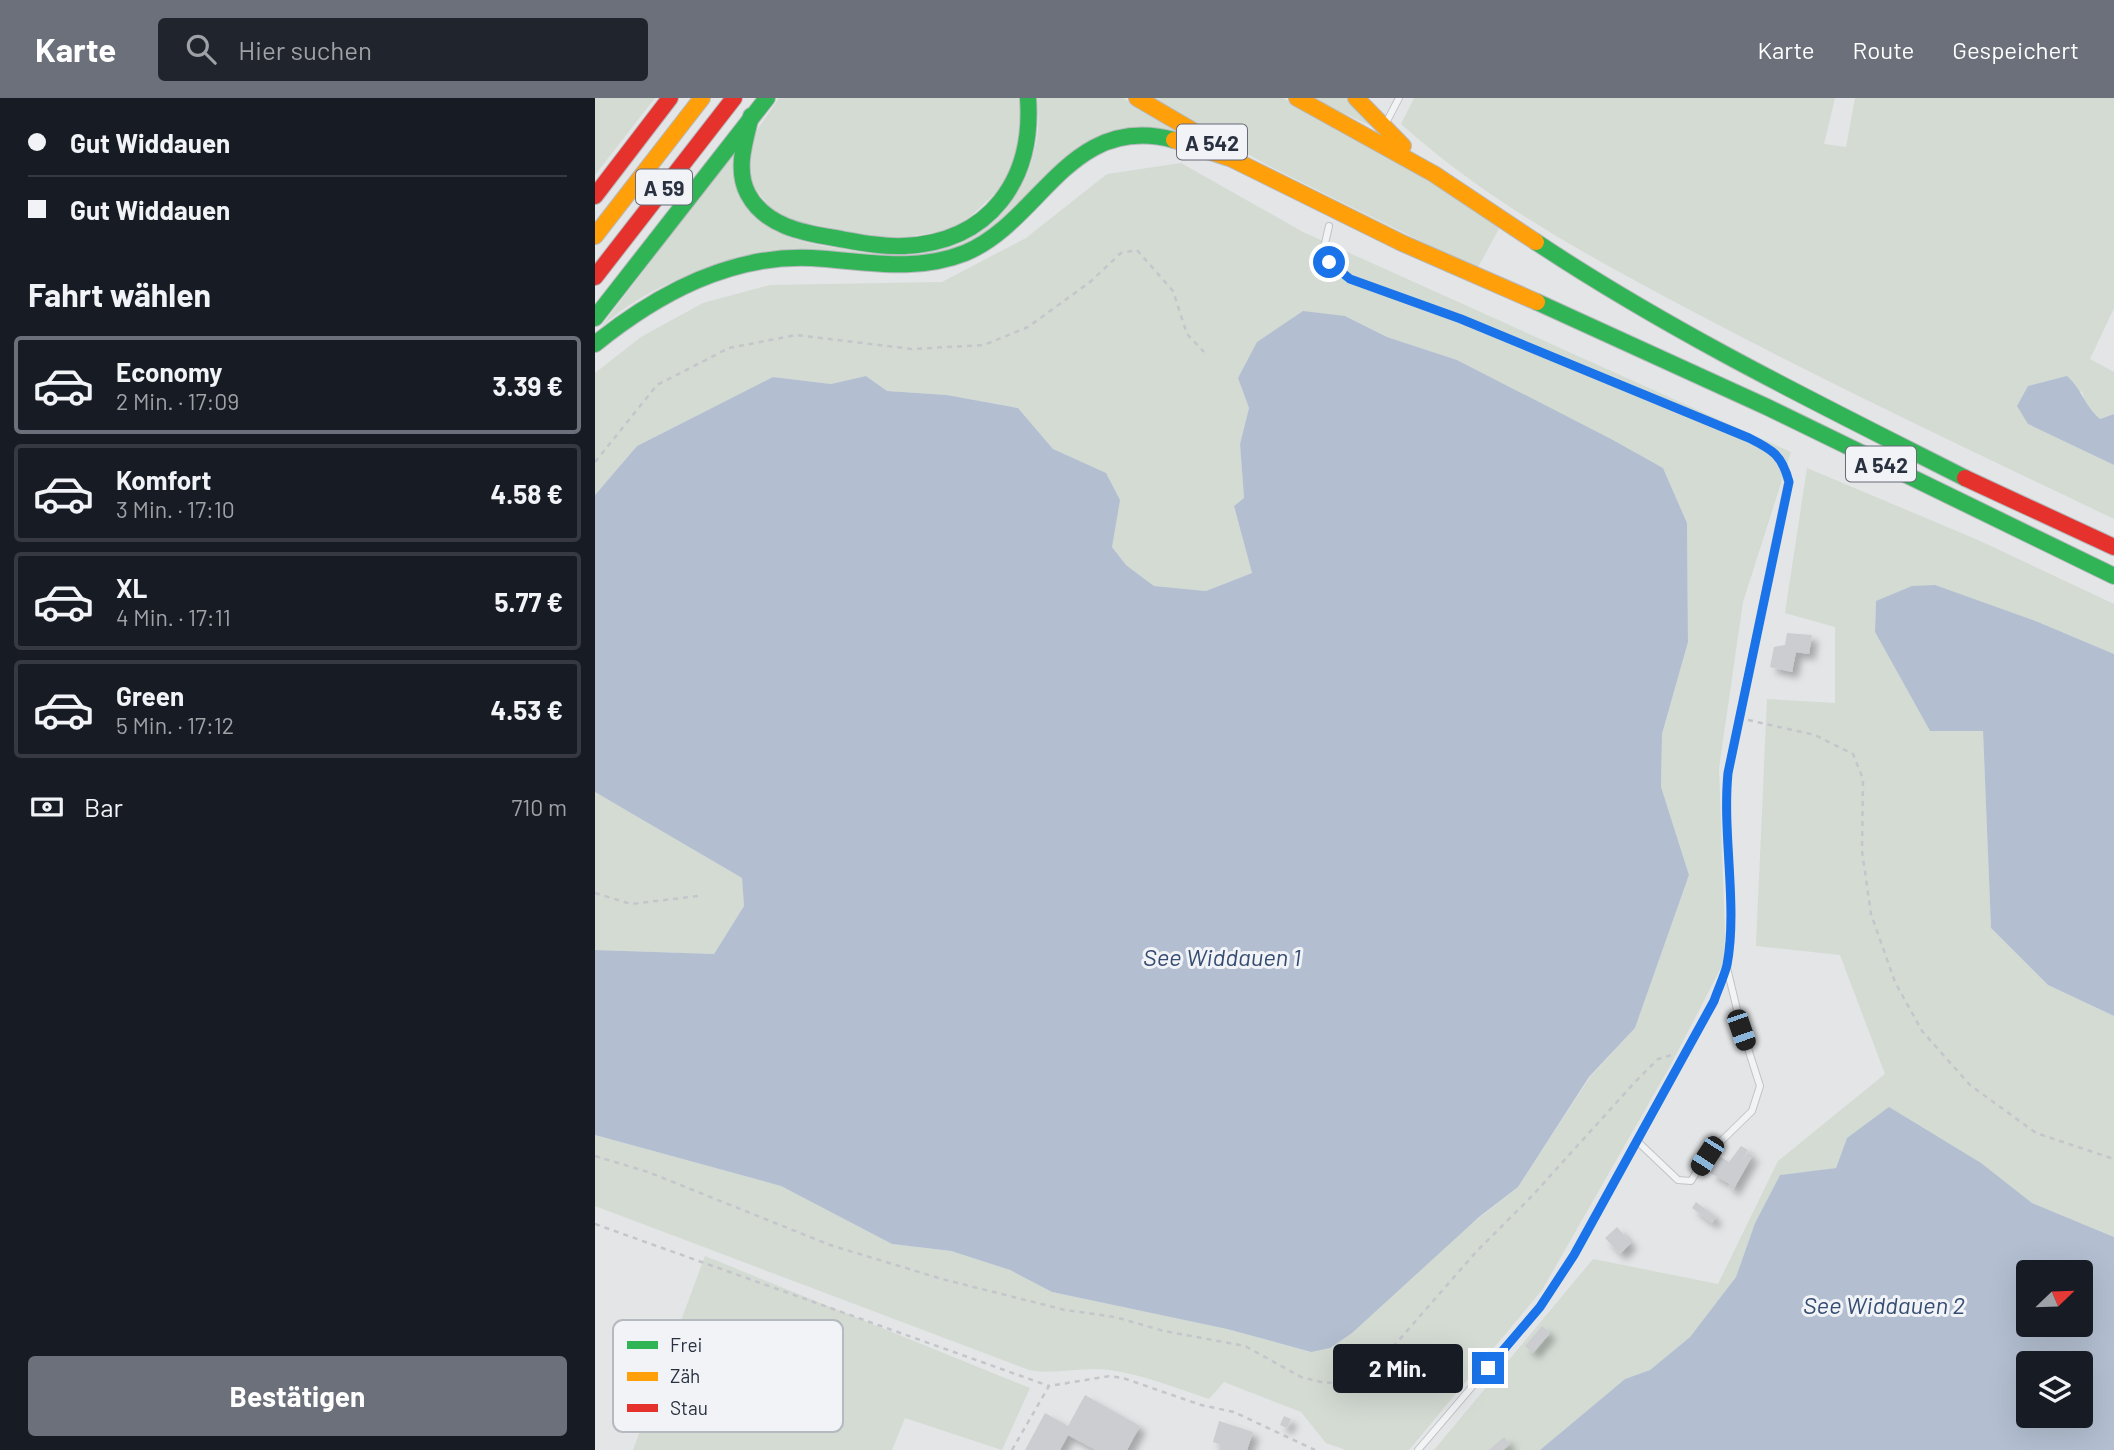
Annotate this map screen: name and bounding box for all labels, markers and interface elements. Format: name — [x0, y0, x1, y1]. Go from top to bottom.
search box — [158, 18, 648, 81]
text: Karte — [35, 29, 116, 69]
icon: search — [182, 30, 220, 68]
text: Hier suchen — [238, 34, 372, 65]
text: Karte — [1757, 35, 1815, 64]
text: Route — [1853, 35, 1914, 64]
text: Gespeichert — [1952, 35, 2079, 64]
road number: A 542 — [1177, 124, 1247, 159]
text: Gut Widdauen — [70, 127, 230, 158]
road number: A 59 — [636, 170, 692, 204]
text: Gut Widdauen — [70, 194, 230, 225]
route start — [1313, 246, 1345, 278]
text: Fahrt wählen — [28, 275, 211, 313]
icon: car — [32, 354, 95, 417]
text: Economy — [116, 356, 222, 387]
text: 3.39 € — [492, 370, 563, 401]
text: 2 Min. · 17:09 — [116, 387, 239, 415]
road number: A 542 — [1846, 446, 1916, 482]
icon: car — [32, 462, 95, 525]
text: Komfort — [116, 464, 211, 495]
text: 4.58 € — [490, 478, 563, 509]
text: 3 Min. · 17:10 — [116, 495, 235, 523]
icon: car — [32, 570, 95, 633]
text: XL — [116, 572, 147, 603]
text: 5.77 € — [494, 586, 563, 617]
text: 4 Min. · 17:11 — [116, 603, 231, 631]
icon: car — [32, 678, 95, 741]
text: Green — [116, 680, 184, 711]
text: 4.53 € — [491, 694, 563, 725]
text: 5 Min. · 17:12 — [116, 711, 234, 739]
icon: cash — [28, 788, 66, 826]
text: Bar — [84, 791, 123, 822]
text: 710 m — [511, 793, 567, 821]
water label: See Widdauen 1 — [1143, 942, 1301, 971]
car — [1725, 1007, 1758, 1053]
car — [1687, 1133, 1728, 1179]
north arrow — [2016, 1260, 2093, 1337]
map controls — [2016, 1260, 2093, 1428]
water label: See Widdauen 2 — [1803, 1290, 1965, 1319]
legend — [613, 1320, 843, 1432]
text: Frei — [670, 1333, 702, 1356]
callout: 2 Min. — [1334, 1344, 1463, 1392]
button: layers — [2016, 1351, 2093, 1428]
route end — [1472, 1352, 1504, 1384]
text: 2 Min. — [1369, 1354, 1427, 1382]
button: Bestätigen — [28, 1356, 567, 1436]
text: Zäh — [670, 1364, 700, 1387]
text: Stau — [670, 1396, 708, 1419]

